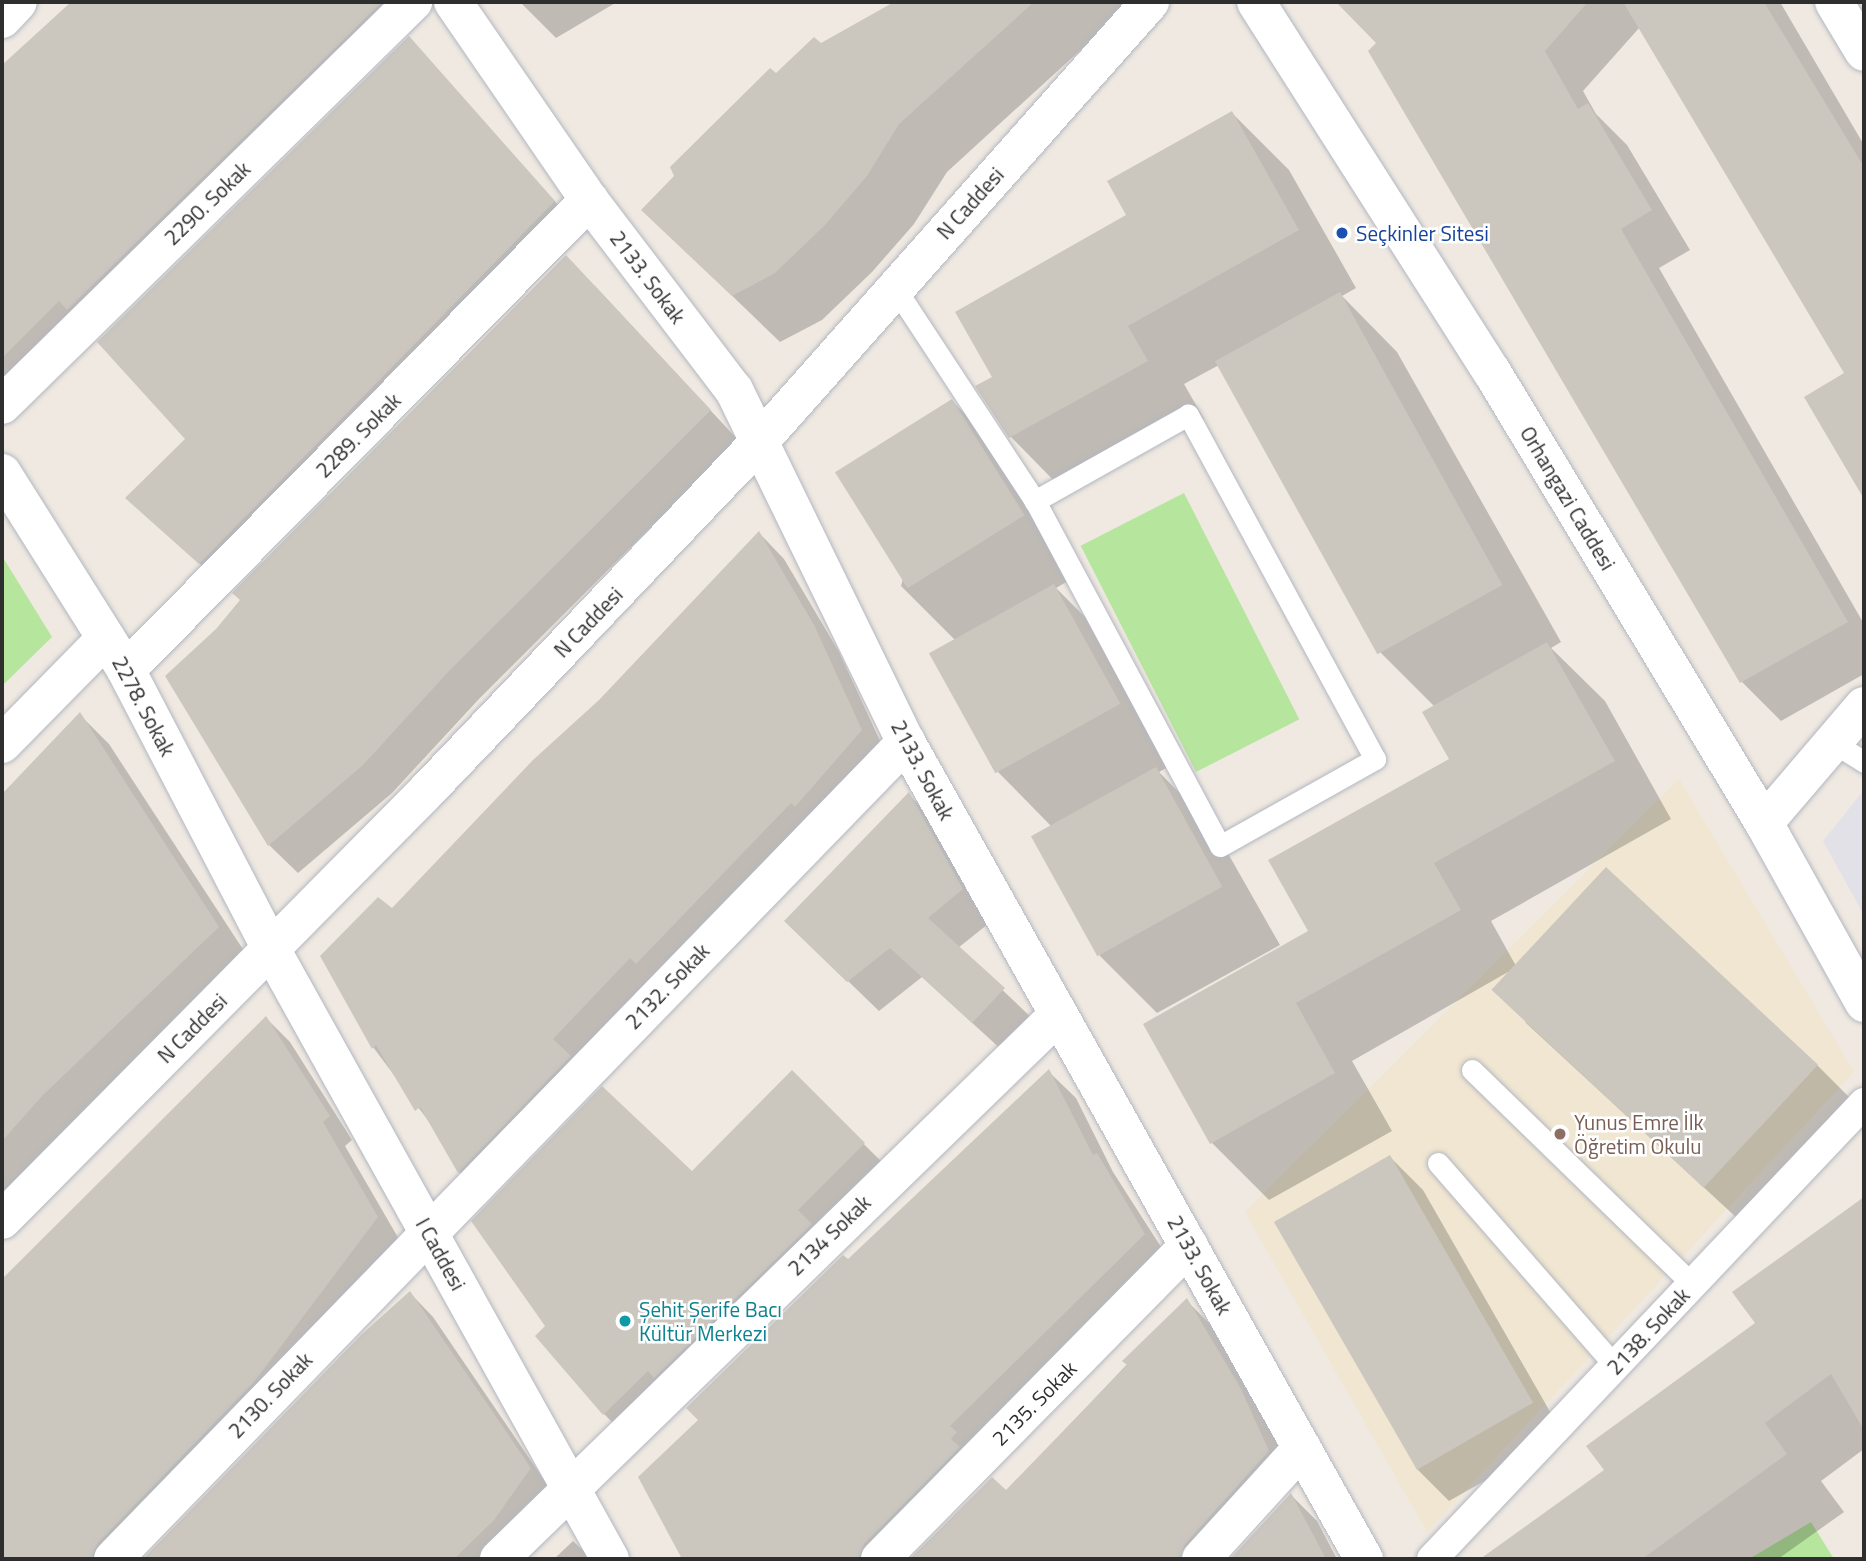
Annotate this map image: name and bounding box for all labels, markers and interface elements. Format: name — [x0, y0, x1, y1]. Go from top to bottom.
street label: 2290. Sokak — [159, 156, 255, 250]
street label: N Caddesi — [931, 162, 1009, 244]
place label: Seçkinler Sitesi — [1356, 220, 1489, 246]
marker: Seçkinler Sitesi — [1334, 225, 1350, 241]
street label: 2133. Sokak — [605, 226, 691, 328]
street label: 2289. Sokak — [310, 387, 406, 483]
street label: Orhangazi Caddesi — [1515, 421, 1621, 575]
street label: N Caddesi — [548, 582, 628, 662]
street label: 2278. Sokak — [107, 652, 181, 760]
street label: 2133. Sokak — [886, 716, 960, 824]
street label: 2132. Sokak — [620, 938, 714, 1034]
street label: N Caddesi — [152, 988, 232, 1068]
place label: Yunus Emre İlk Öğretim Okulu — [1574, 1109, 1704, 1159]
marker: Yunus Emre İlk Öğretim Okulu — [1552, 1126, 1568, 1142]
street label: 2134 Sokak — [783, 1190, 875, 1280]
street label: 2133. Sokak — [1162, 1211, 1238, 1319]
street label: I Caddesi — [411, 1213, 471, 1295]
street label: 2138. Sokak — [1602, 1282, 1694, 1380]
place label: Şehit Şerife Bacı Kültür Merkezi — [639, 1296, 782, 1346]
marker: Şehit Şerife Bacı Kültür Merkezi — [617, 1313, 633, 1329]
street label: 2130. Sokak — [223, 1347, 317, 1443]
street label: 2135. Sokak — [986, 1355, 1082, 1451]

